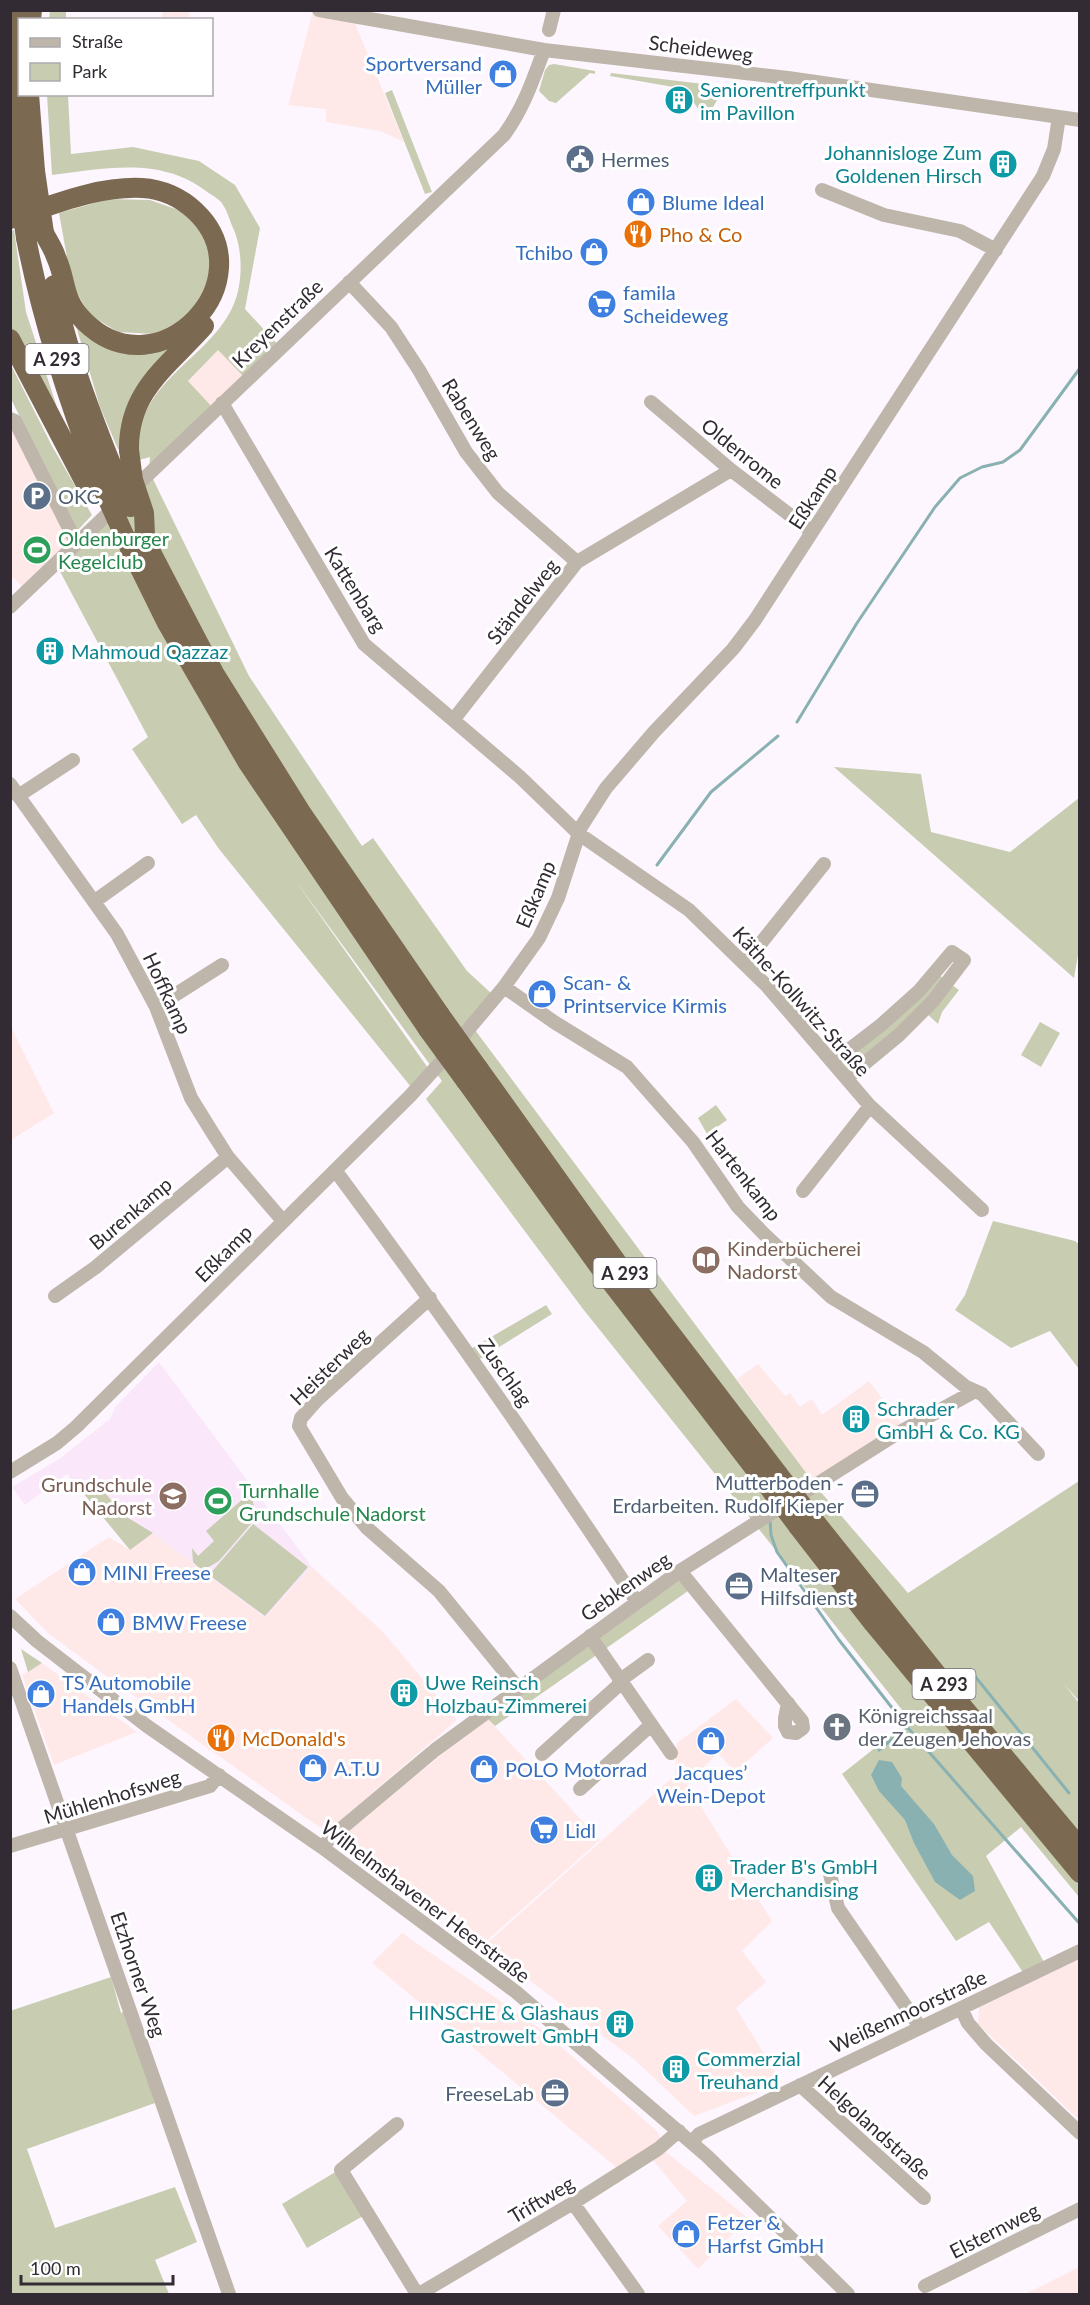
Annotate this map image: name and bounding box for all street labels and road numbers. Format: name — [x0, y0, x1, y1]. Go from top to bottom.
street label: Scheideweg — [647, 30, 755, 66]
street label: Kreyenstraße — [226, 274, 328, 372]
road number: A 293 — [26, 344, 88, 374]
street label: Rabenweg — [438, 374, 506, 464]
street label: Oldenrome — [697, 413, 789, 493]
street label: Eßkamp — [783, 461, 841, 533]
street label: Kattenbarg — [320, 542, 392, 636]
street label: Ständelweg — [481, 554, 563, 648]
street label: Eßkamp — [510, 857, 560, 931]
street label: Käthe-Kollwitz-Straße — [728, 921, 876, 1081]
street label: Hoffkamp — [139, 948, 197, 1038]
street label: Hartenkamp — [701, 1125, 787, 1225]
street label: Burenkamp — [84, 1172, 176, 1254]
street label: Eßkamp — [190, 1220, 256, 1286]
road number: A 293 — [594, 1258, 656, 1288]
street label: Heisterweg — [285, 1322, 373, 1410]
street label: Zuschlag — [474, 1334, 538, 1410]
street label: Gebkenweg — [576, 1546, 674, 1626]
road number: A 293 — [912, 1669, 976, 1699]
street label: Mühlenhofsweg — [41, 1764, 183, 1828]
street label: Wilhelmshavener Heerstraße — [317, 1815, 535, 1987]
street label: Etzhorner Weg — [106, 1908, 172, 2040]
street label: Weißenmoorstraße — [826, 1964, 990, 2058]
street label: Helgolandstraße — [814, 2070, 936, 2184]
street label: Triftweg — [504, 2170, 578, 2228]
street label: Elsternweg — [945, 2197, 1043, 2263]

